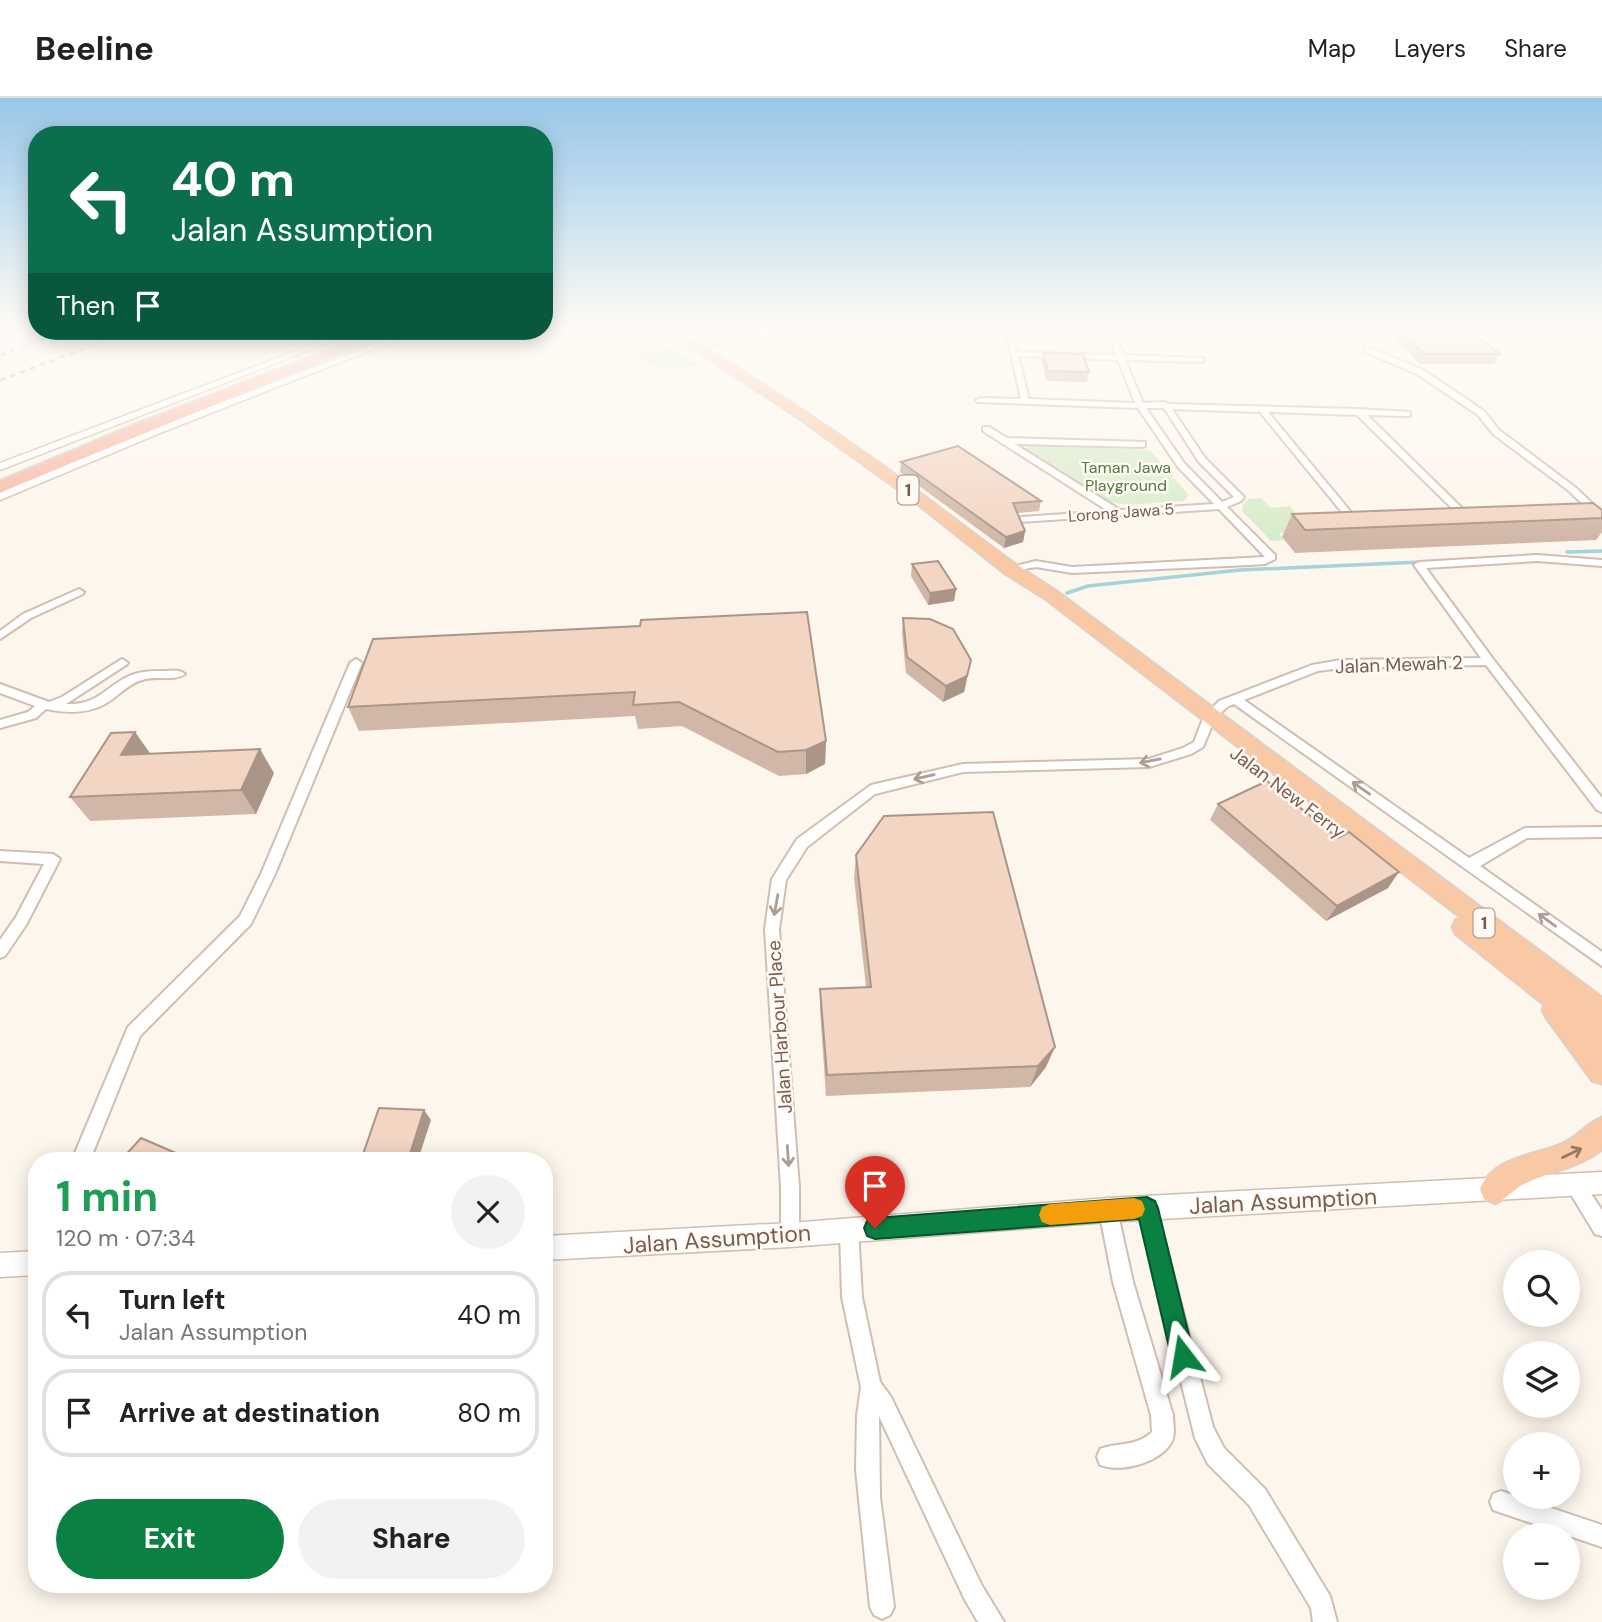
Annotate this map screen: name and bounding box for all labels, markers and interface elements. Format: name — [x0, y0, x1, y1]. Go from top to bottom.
text: Beeline — [35, 27, 154, 70]
text: Map — [1308, 33, 1356, 64]
text: Layers — [1394, 33, 1466, 64]
text: Share — [1504, 33, 1567, 64]
text: 40 m — [171, 147, 295, 211]
icon: left — [56, 154, 147, 245]
text: Jalan Assumption — [171, 209, 433, 251]
icon: arrive — [129, 287, 167, 325]
text: Then — [56, 289, 115, 323]
park label: Taman Jawa Playground — [1081, 457, 1171, 496]
road number: 1 — [898, 476, 918, 504]
street label: Lorong Jawa 5 — [1067, 498, 1175, 527]
street label: Jalan Mewah 2 — [1335, 650, 1464, 679]
street label: Jalan New Ferry — [1225, 741, 1351, 844]
one-way arrow — [1139, 755, 1162, 769]
one-way arrow — [913, 771, 936, 784]
one-way arrow — [1352, 781, 1371, 795]
one-way arrow — [769, 893, 782, 916]
road number: 1 — [1474, 908, 1494, 938]
one-way arrow — [1537, 913, 1556, 928]
street label: Jalan Harbour Place — [761, 939, 798, 1115]
one-way arrow — [782, 1144, 795, 1166]
one-way arrow — [1561, 1146, 1582, 1159]
pin — [845, 1156, 905, 1228]
icon: arrive — [856, 1167, 894, 1205]
text: 1 min — [56, 1169, 158, 1224]
button: close — [451, 1175, 525, 1249]
street label: Jalan Assumption — [1188, 1181, 1378, 1221]
street label: Jalan Assumption — [622, 1217, 812, 1261]
text: 120 m · 07:34 — [56, 1223, 195, 1253]
map controls — [1503, 1250, 1580, 1600]
button: search — [1503, 1250, 1580, 1327]
text: Turn left — [119, 1283, 226, 1317]
icon: left — [60, 1296, 98, 1334]
text: 40 m — [457, 1298, 521, 1332]
text: Jalan Assumption — [119, 1317, 307, 1347]
position arrow — [1146, 1319, 1220, 1393]
button: layers — [1503, 1341, 1580, 1418]
icon: arrive — [60, 1394, 98, 1432]
text: Arrive at destination — [119, 1396, 380, 1430]
text: 80 m — [457, 1396, 521, 1430]
button: + — [1503, 1432, 1580, 1509]
button: Exit — [56, 1499, 284, 1579]
button: Share — [298, 1499, 525, 1579]
button: − — [1503, 1523, 1580, 1600]

